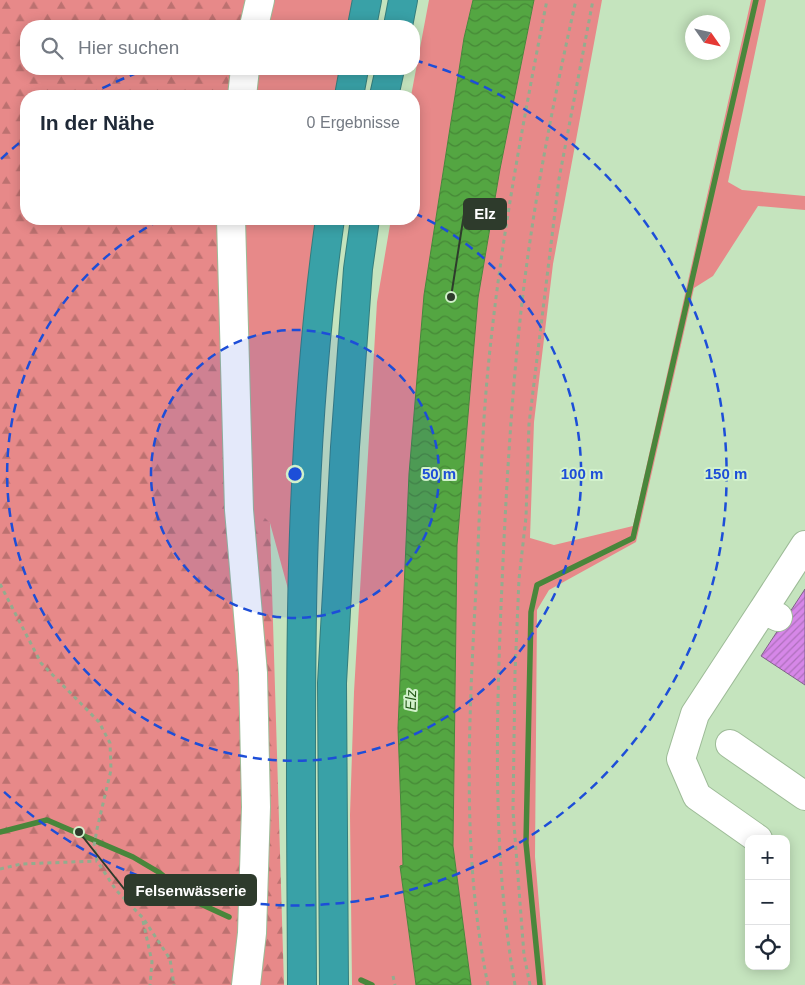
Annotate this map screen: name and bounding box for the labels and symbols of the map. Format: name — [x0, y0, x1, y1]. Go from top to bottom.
north arrow — [685, 15, 730, 60]
callout: Elz — [464, 199, 506, 229]
text: Elz — [474, 205, 496, 222]
centre of rings — [286, 465, 304, 483]
text: 50 m — [422, 465, 456, 482]
text: 100 m — [561, 465, 603, 482]
text: 150 m — [705, 465, 747, 482]
water label: Elz — [402, 689, 419, 711]
callout: Felsenwässerie — [125, 875, 256, 905]
text: Felsenwässerie — [136, 882, 246, 899]

